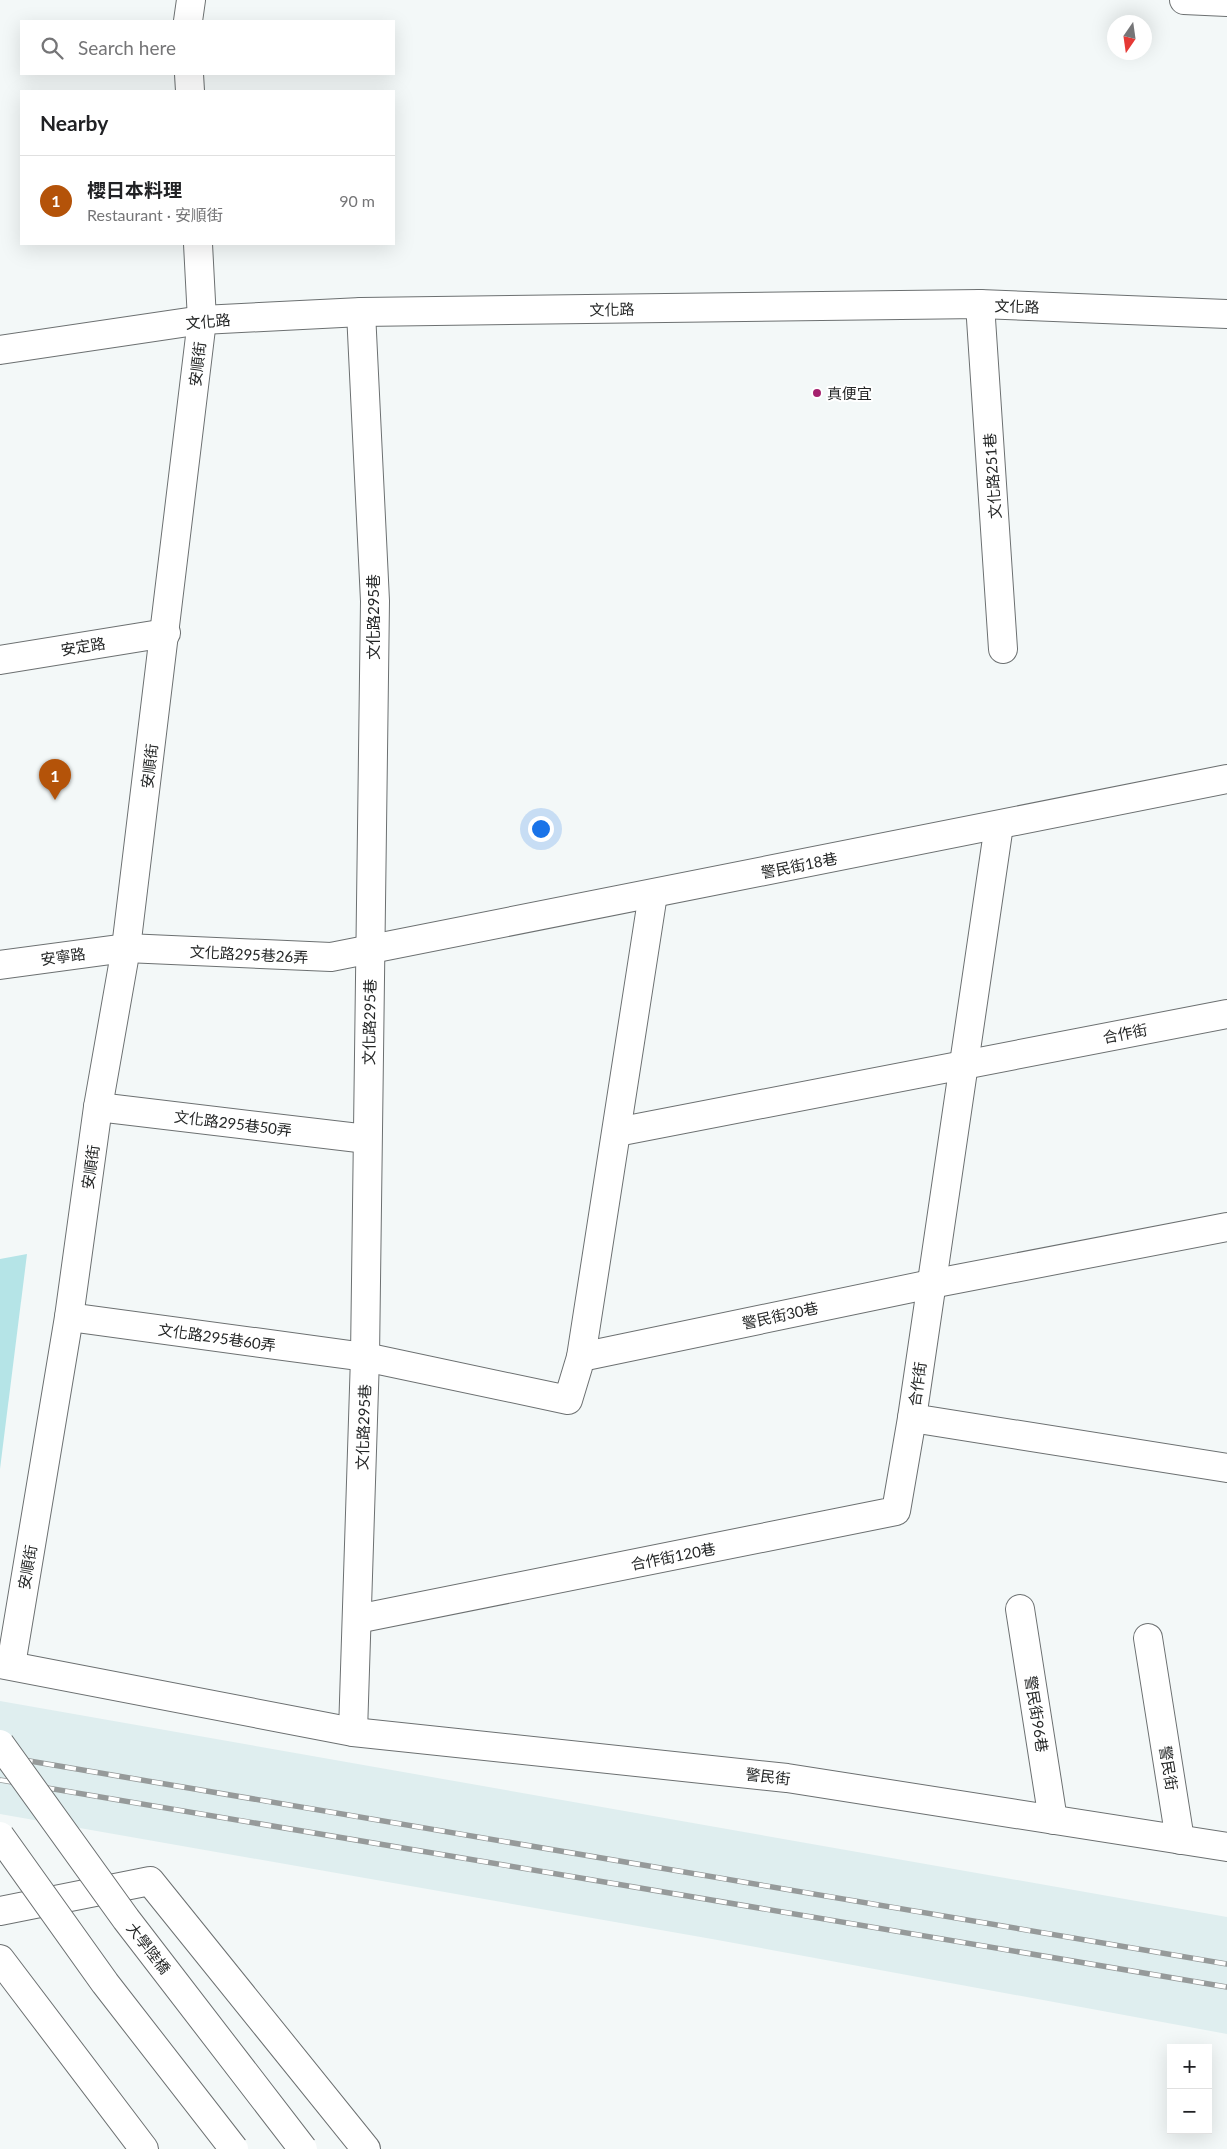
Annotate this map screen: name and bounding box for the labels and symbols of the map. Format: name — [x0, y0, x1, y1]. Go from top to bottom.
north arrow — [1107, 15, 1152, 60]
street label: 文化路 — [994, 296, 1040, 316]
street label: 文化路 — [589, 300, 635, 318]
street label: 文化路 — [185, 310, 231, 332]
street label: 安順街 — [185, 341, 209, 387]
place label: 真便宜 — [827, 384, 872, 402]
marker: 真便宜 — [811, 387, 823, 399]
street label: 文化路251巷 — [980, 432, 1004, 520]
street label: 文化路295巷 — [364, 574, 382, 660]
street label: 安定路 — [59, 634, 107, 658]
street label: 安順街 — [137, 743, 161, 789]
pin: 1 — [39, 759, 71, 800]
your location — [528, 816, 554, 842]
street label: 警民街18巷 — [759, 849, 839, 881]
street label: 文化路295巷26弄 — [189, 942, 309, 966]
street label: 安寧路 — [39, 944, 87, 968]
street label: 文化路295巷 — [359, 979, 379, 1065]
street label: 合作街 — [1101, 1020, 1149, 1046]
street label: 文化路295巷50弄 — [173, 1107, 293, 1139]
street label: 安順街 — [78, 1143, 102, 1191]
street label: 警民街30巷 — [740, 1298, 820, 1332]
street label: 文化路295巷60弄 — [157, 1320, 277, 1354]
street label: 合作街 — [905, 1360, 929, 1408]
street label: 文化路295巷 — [353, 1384, 373, 1470]
street label: 合作街120巷 — [629, 1539, 717, 1573]
street label: 安順街 — [14, 1543, 40, 1591]
street label: 警民街96巷 — [1022, 1674, 1052, 1754]
street label: 警民街 — [1157, 1744, 1181, 1792]
street label: 警民街 — [745, 1764, 791, 1788]
street label: 大學陸橋 — [123, 1919, 175, 1977]

